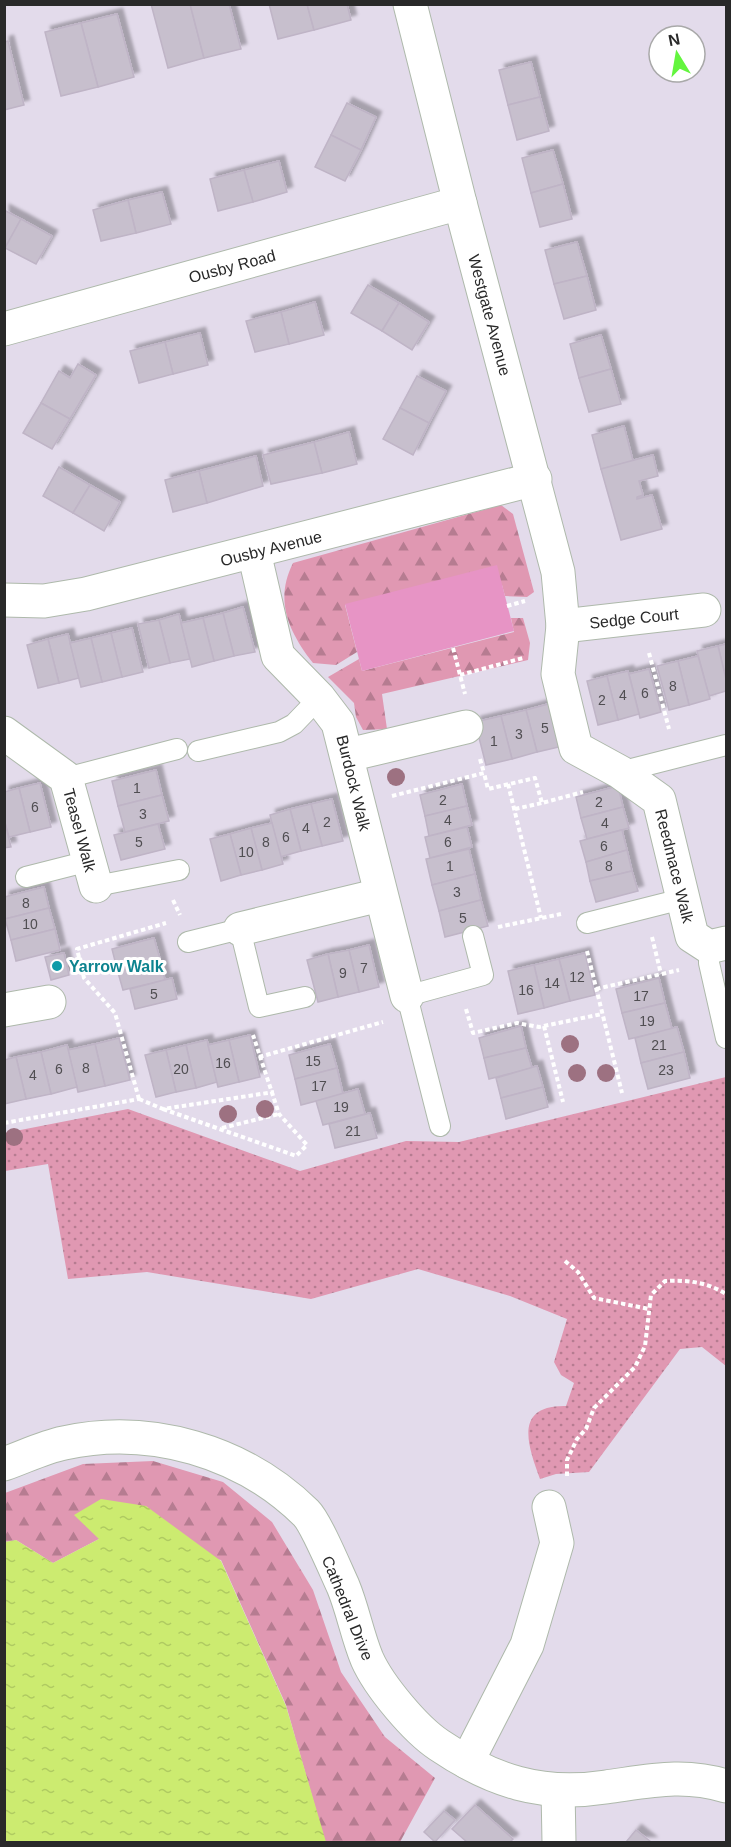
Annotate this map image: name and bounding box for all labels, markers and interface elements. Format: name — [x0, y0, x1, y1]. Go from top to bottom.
north arrow — [647, 24, 707, 84]
text: N — [667, 30, 682, 49]
street label: Ousby Road — [187, 247, 277, 286]
street label: Westgate Avenue — [465, 253, 514, 378]
street label: Ousby Avenue — [219, 528, 324, 569]
street label: Sedge Court — [588, 605, 680, 632]
house number: 8 — [669, 678, 677, 694]
house number: 6 — [641, 685, 649, 701]
house number: 4 — [619, 687, 627, 703]
house number: 2 — [598, 692, 606, 708]
house number: 5 — [541, 720, 549, 736]
house number: 3 — [515, 726, 523, 742]
street label: Burdock Walk — [333, 733, 374, 834]
house number: 1 — [490, 733, 498, 749]
house number: 1 — [133, 780, 141, 796]
street label: Teasel Walk — [60, 787, 99, 875]
house number: 2 — [439, 792, 447, 808]
house number: 2 — [595, 794, 603, 810]
house number: 6 — [31, 799, 39, 815]
house number: 3 — [139, 806, 147, 822]
street label: Reedmace Walk — [652, 807, 697, 926]
house number: 4 — [444, 812, 452, 828]
house number: 2 — [323, 814, 331, 830]
house number: 4 — [601, 815, 609, 831]
house number: 4 — [302, 820, 310, 836]
house number: 6 — [282, 829, 290, 845]
house number: 5 — [135, 834, 143, 850]
house number: 8 — [262, 834, 270, 850]
house number: 6 — [444, 834, 452, 850]
house number: 6 — [600, 838, 608, 854]
house number: 10 — [238, 844, 254, 860]
house number: 1 — [446, 858, 454, 874]
house number: 8 — [605, 858, 613, 874]
house number: 3 — [453, 884, 461, 900]
house number: 8 — [22, 895, 30, 911]
house number: 5 — [459, 910, 467, 926]
house number: 10 — [22, 916, 38, 932]
place label: Yarrow Walk — [69, 958, 164, 975]
marker: Yarrow Walk — [50, 959, 64, 973]
house number: 7 — [360, 960, 368, 976]
house number: 9 — [339, 965, 347, 981]
house number: 12 — [569, 969, 585, 985]
house number: 14 — [544, 975, 560, 991]
house number: 16 — [518, 982, 534, 998]
house number: 5 — [150, 986, 158, 1002]
house number: 17 — [633, 988, 649, 1004]
house number: 19 — [639, 1013, 655, 1029]
house number: 21 — [651, 1037, 667, 1053]
house number: 15 — [305, 1053, 321, 1069]
house number: 16 — [215, 1055, 231, 1071]
house number: 8 — [82, 1060, 90, 1076]
house number: 6 — [55, 1061, 63, 1077]
house number: 20 — [173, 1061, 189, 1077]
house number: 23 — [658, 1062, 674, 1078]
house number: 4 — [29, 1067, 37, 1083]
house number: 17 — [311, 1078, 327, 1094]
house number: 19 — [333, 1099, 349, 1115]
house number: 21 — [345, 1123, 361, 1139]
street label: Cathedral Drive — [319, 1553, 376, 1663]

